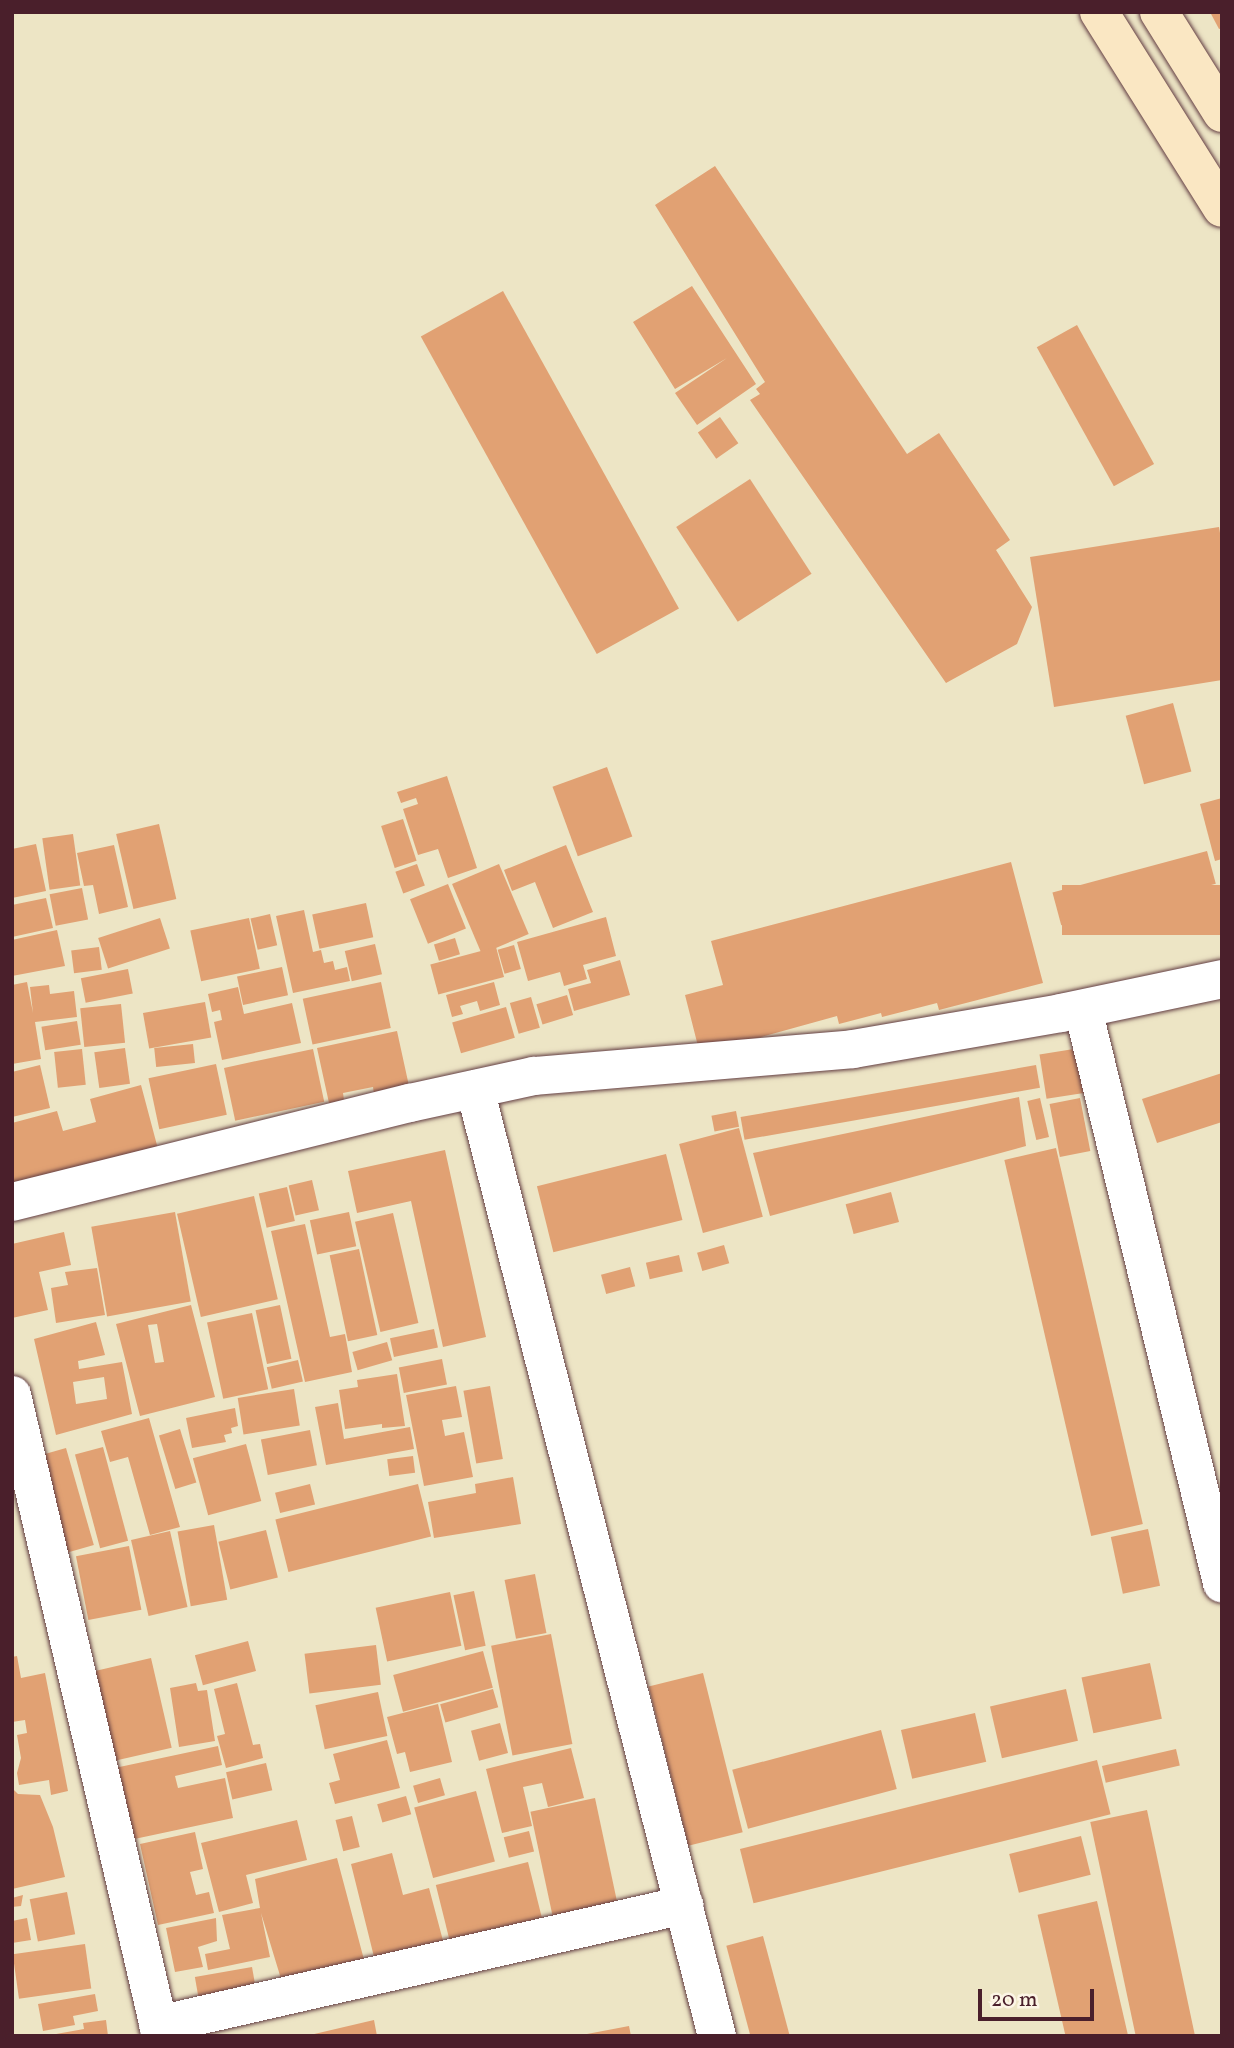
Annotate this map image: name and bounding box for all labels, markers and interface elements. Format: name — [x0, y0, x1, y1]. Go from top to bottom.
scale bar — [982, 1974, 1098, 2018]
text: 20 m — [991, 1986, 1037, 2015]

